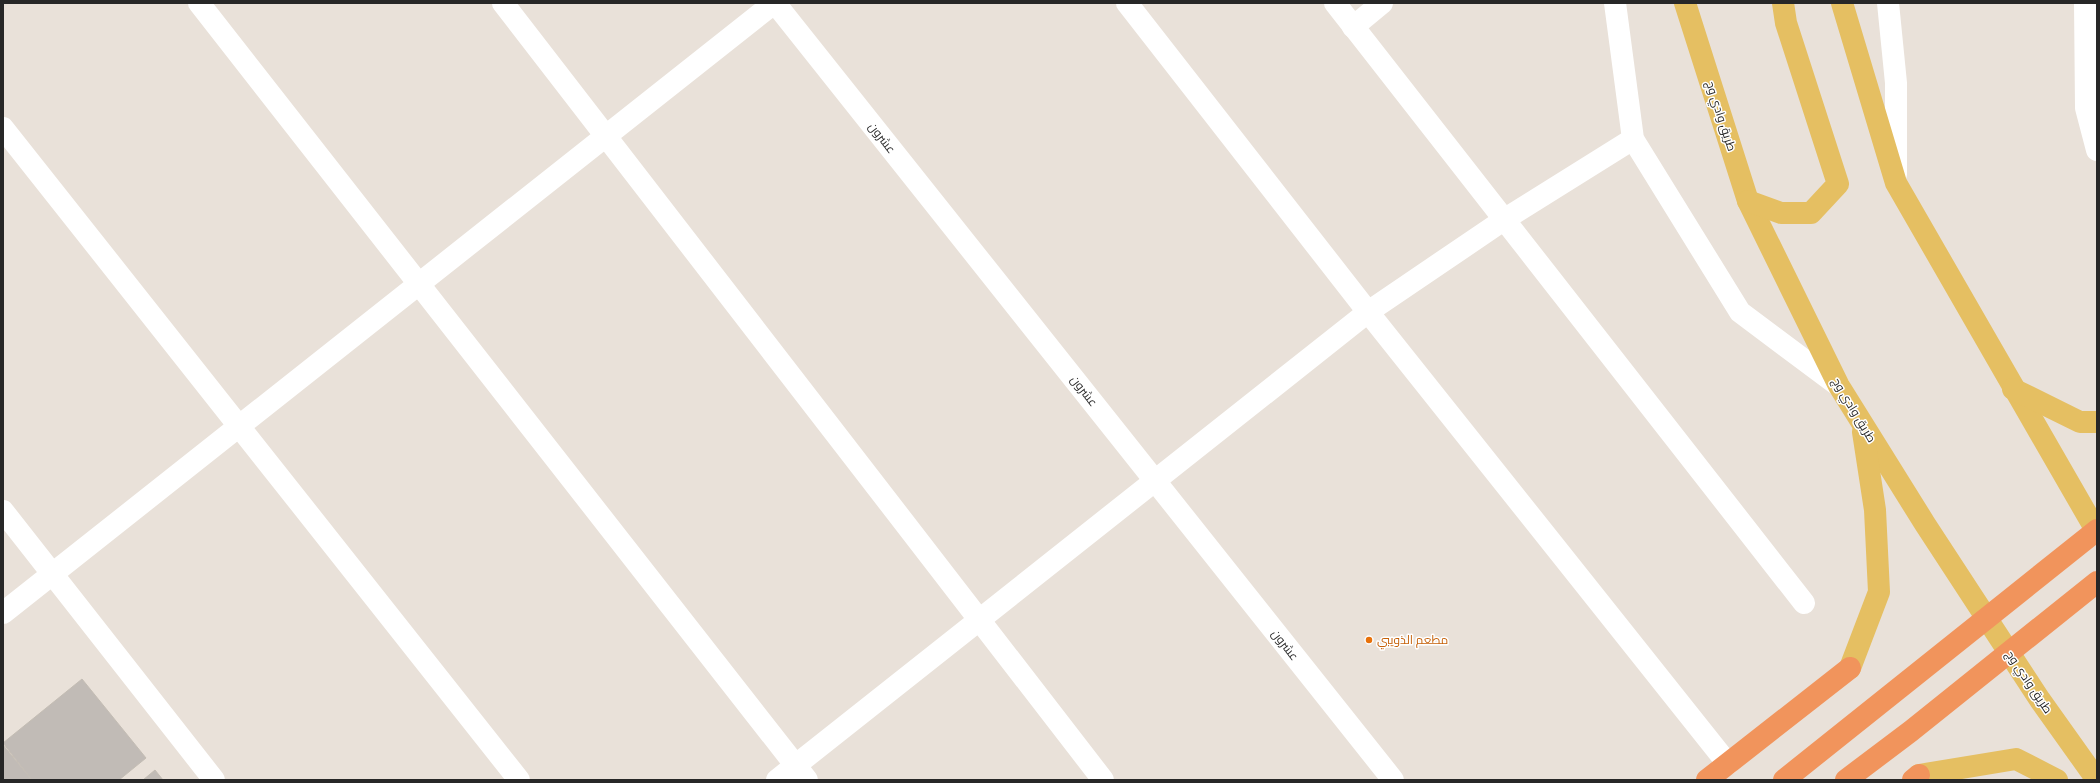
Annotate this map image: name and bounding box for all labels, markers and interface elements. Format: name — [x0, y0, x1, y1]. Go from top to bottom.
street label: طريق وادي وج — [1700, 79, 1739, 154]
street label: عشرون — [866, 120, 898, 156]
street label: عشرون — [1068, 373, 1100, 409]
street label: طريق وادي وج — [1827, 375, 1879, 446]
street label: عشرون — [1269, 627, 1301, 663]
place label: مطعم الذويبي — [1377, 633, 1448, 650]
marker: مطعم الذويبي — [1364, 635, 1374, 645]
street label: طريق وادي وج — [2000, 648, 2055, 718]

